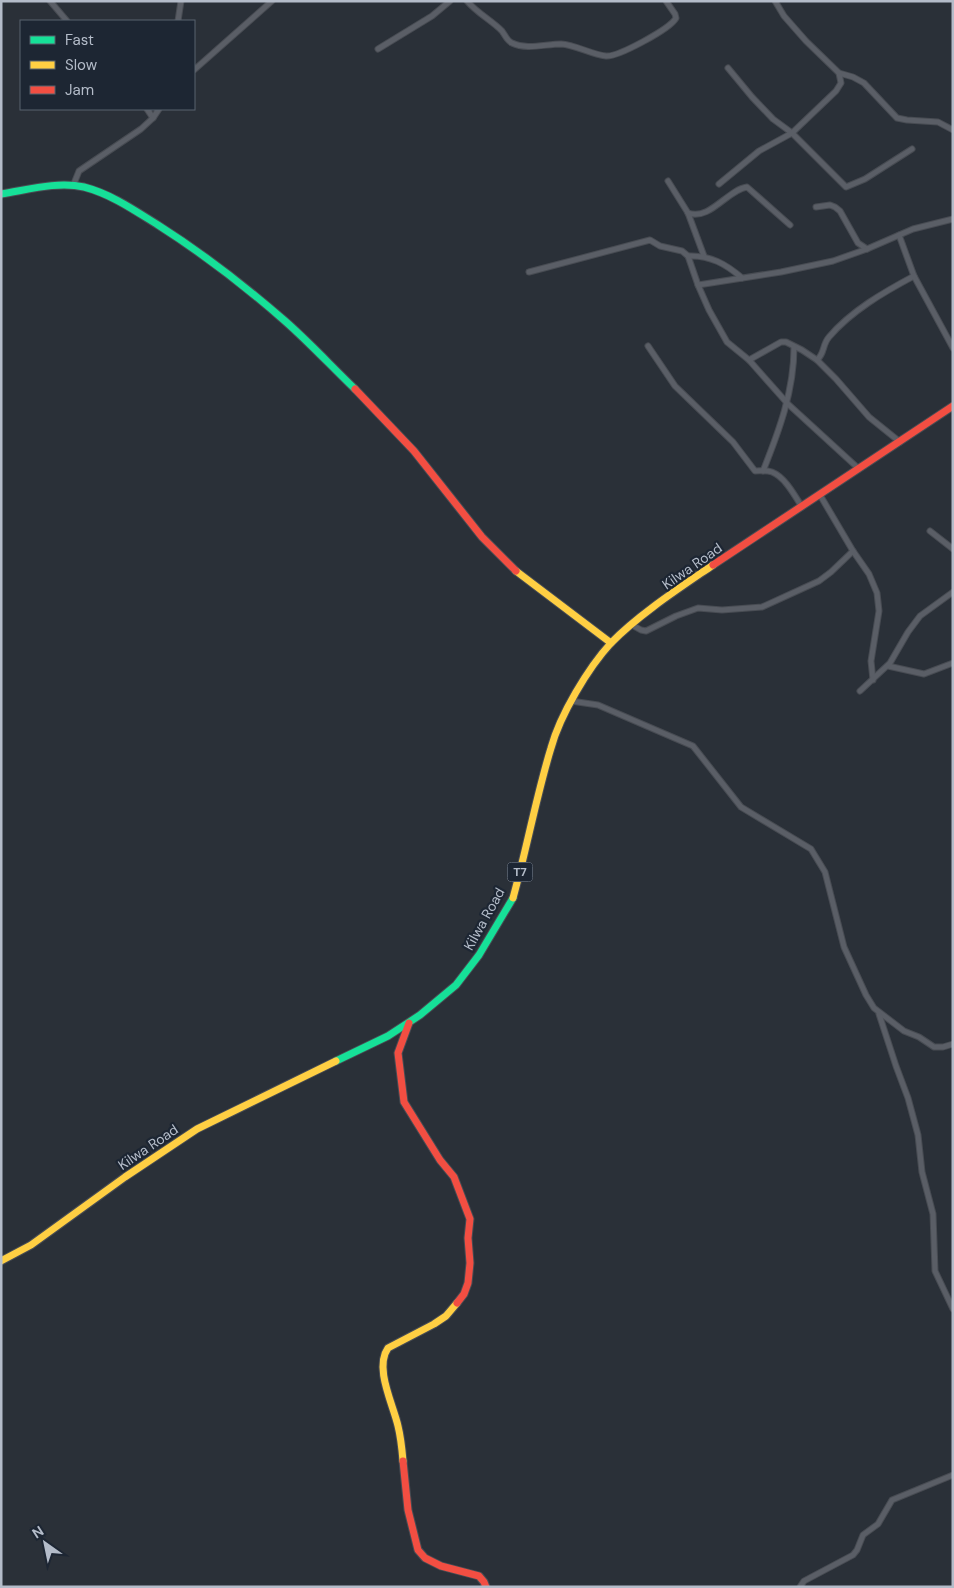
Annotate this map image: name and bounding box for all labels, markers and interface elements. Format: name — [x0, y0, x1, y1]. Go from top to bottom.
legend — [20, 20, 195, 110]
text: Fast — [65, 30, 94, 50]
text: Slow — [65, 55, 98, 75]
text: Jam — [65, 80, 94, 100]
street label: Kilwa Road — [659, 539, 725, 593]
road number: T7 — [508, 862, 532, 882]
street label: Kilwa Road — [459, 884, 509, 954]
street label: Kilwa Road — [114, 1120, 182, 1174]
north arrow — [20, 1518, 70, 1568]
text: N — [29, 1522, 47, 1542]

